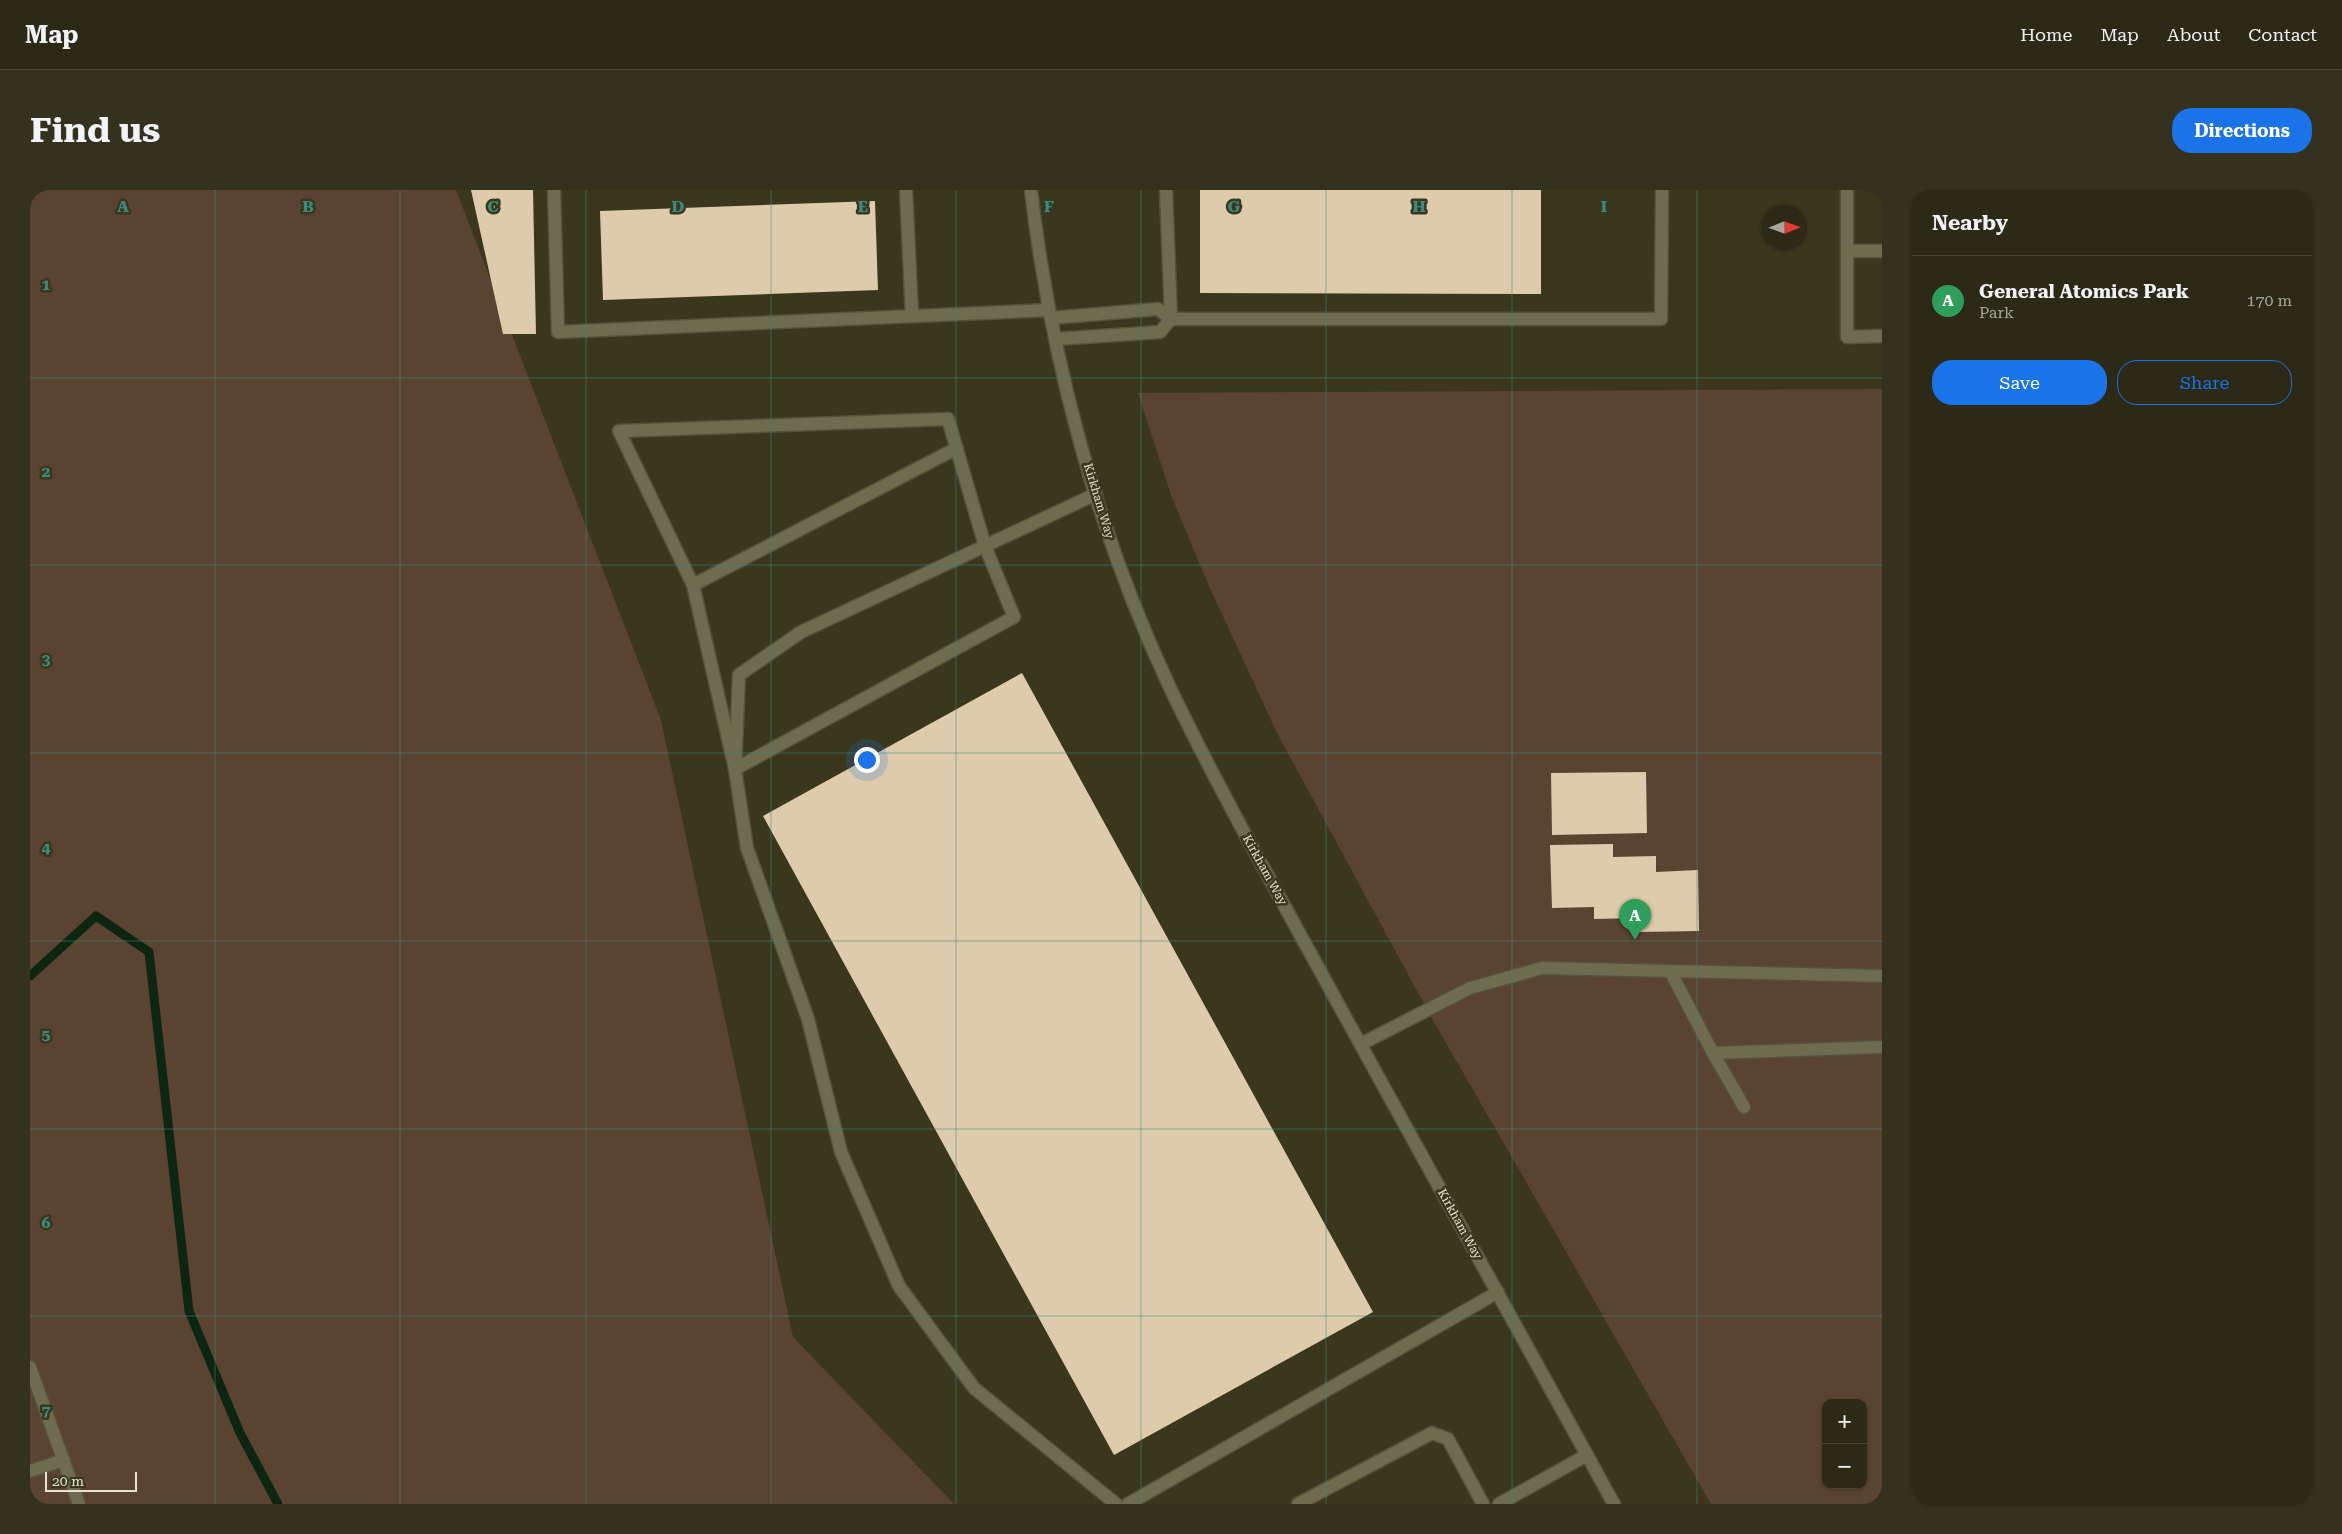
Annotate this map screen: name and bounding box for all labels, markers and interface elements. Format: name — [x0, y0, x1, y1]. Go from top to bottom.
text: Map — [25, 21, 79, 49]
text: Home — [2020, 24, 2072, 45]
text: Map — [2100, 24, 2139, 45]
text: About — [2167, 24, 2220, 45]
text: Contact — [2248, 24, 2317, 45]
button: Directions — [2172, 108, 2312, 153]
text: Find us — [30, 110, 160, 151]
text: A — [117, 197, 129, 216]
text: B — [302, 197, 314, 216]
text: C — [487, 197, 499, 216]
text: D — [672, 197, 685, 216]
text: E — [858, 197, 868, 216]
text: F — [1044, 197, 1054, 216]
text: G — [1228, 197, 1241, 216]
text: H — [1412, 197, 1426, 216]
text: I — [1601, 197, 1607, 216]
north arrow — [1762, 205, 1807, 250]
text: Nearby — [1932, 211, 2008, 235]
text: 1 — [42, 275, 51, 294]
text: General Atomics Park — [1979, 280, 2189, 303]
text: A — [1942, 291, 1954, 310]
text: 170 m — [2246, 291, 2292, 310]
text: Park — [1979, 303, 2014, 322]
button: Save — [1932, 360, 2107, 405]
button: Share — [2117, 360, 2292, 405]
text: 2 — [42, 462, 51, 481]
street label: Kirkham Way — [1081, 462, 1117, 541]
text: 3 — [42, 650, 51, 669]
your location — [854, 747, 880, 773]
street label: Kirkham Way — [1240, 832, 1290, 908]
text: 4 — [42, 838, 51, 857]
pin: A — [1619, 899, 1651, 940]
text: 5 — [42, 1025, 51, 1044]
street label: Kirkham Way — [1435, 1186, 1485, 1262]
text: 6 — [42, 1213, 51, 1232]
map controls — [1822, 1399, 1867, 1489]
button: + — [1822, 1399, 1867, 1444]
text: 7 — [42, 1401, 51, 1420]
button: − — [1822, 1444, 1867, 1489]
scale bar — [45, 1469, 138, 1492]
text: 20 m — [52, 1473, 84, 1489]

